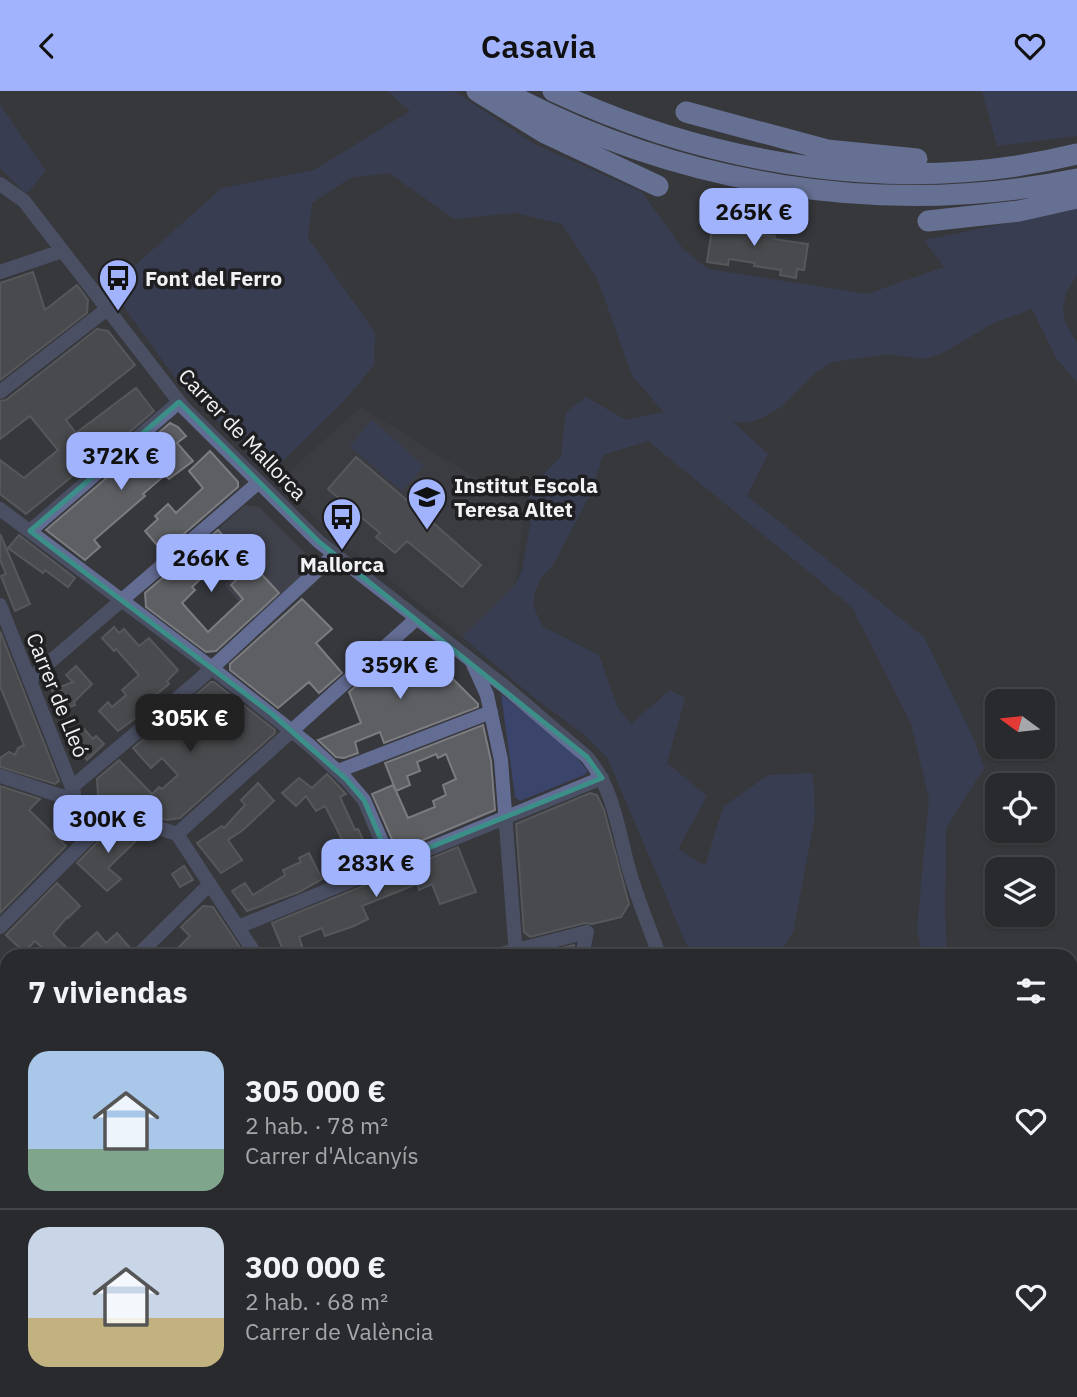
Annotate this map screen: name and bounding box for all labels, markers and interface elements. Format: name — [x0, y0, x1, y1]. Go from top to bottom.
text: Casavia — [481, 25, 596, 67]
icon: back — [28, 27, 66, 65]
icon: heart — [1011, 27, 1049, 65]
pin: 265K € — [697, 188, 811, 248]
text: 265K € — [715, 196, 793, 226]
bus stop icon: Font del Ferro — [97, 257, 139, 312]
place label: Font del Ferro — [145, 264, 282, 292]
street label: Carrer de Mallorca — [173, 362, 313, 506]
pin: 372K € — [64, 433, 178, 492]
text: 372K € — [82, 440, 160, 470]
place label: Institut Escola Teresa Altet — [454, 471, 598, 523]
school or university icon: Institut Escola Teresa Altet — [406, 476, 448, 531]
bus stop icon: Mallorca — [321, 496, 363, 551]
pin: 266K € — [154, 535, 268, 594]
text: 266K € — [172, 542, 250, 572]
place label: Mallorca — [300, 550, 384, 578]
street label: Carrer de Lleó — [20, 629, 96, 761]
pin: 359K € — [343, 641, 457, 701]
text: 359K € — [361, 649, 439, 679]
north arrow — [985, 689, 1055, 759]
map controls — [985, 689, 1055, 927]
pin: 305K € — [133, 695, 247, 754]
text: 305K € — [151, 702, 229, 732]
button: locate — [985, 773, 1055, 843]
pin: 300K € — [51, 795, 165, 855]
text: 300K € — [69, 803, 147, 833]
pin: 283K € — [319, 839, 433, 899]
text: 283K € — [337, 847, 415, 877]
button: layers — [985, 857, 1055, 927]
text: 7 viviendas — [28, 972, 188, 1011]
icon: filters — [1012, 972, 1050, 1010]
text: 305 000 € — [245, 1071, 386, 1110]
icon: home — [84, 1079, 168, 1163]
icon: heart — [1012, 1102, 1050, 1140]
text: 2 hab. · 78 m² — [245, 1110, 388, 1140]
text: Carrer d'Alcanyís — [245, 1140, 419, 1170]
text: 300 000 € — [245, 1247, 386, 1286]
icon: home — [84, 1255, 168, 1339]
icon: heart — [1012, 1278, 1050, 1316]
text: 2 hab. · 68 m² — [245, 1286, 388, 1316]
text: Carrer de València — [245, 1316, 433, 1346]

